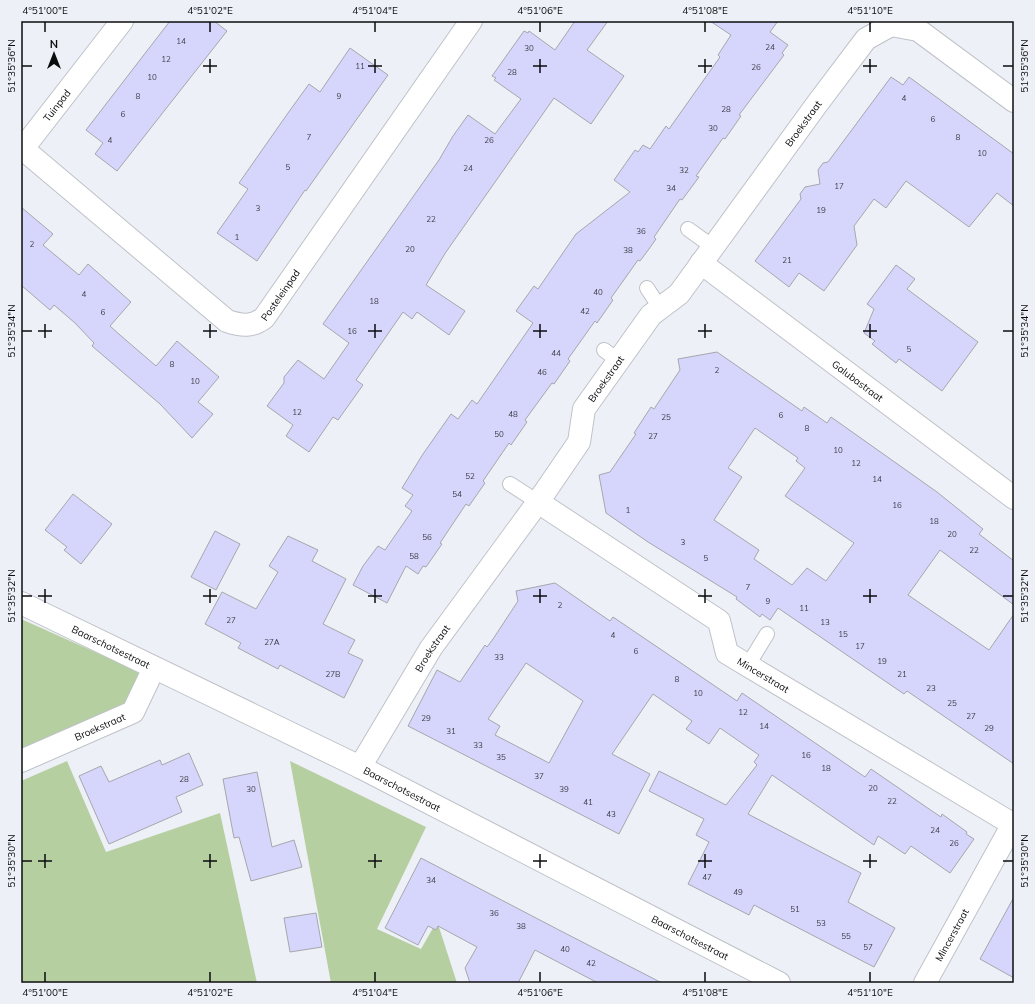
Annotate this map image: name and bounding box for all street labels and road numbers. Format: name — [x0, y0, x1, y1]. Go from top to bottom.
street label: Tuinpad — [40, 87, 74, 124]
street label: Broekstraat — [782, 97, 825, 149]
street label: Posteleinpad — [258, 267, 303, 323]
street label: Broekstraat — [585, 353, 627, 405]
street label: Galubastraat — [829, 358, 886, 405]
street label: Broekstraat — [412, 622, 453, 674]
street label: Baarschotsestraat — [70, 623, 152, 672]
street label: Mincerstraat — [735, 655, 792, 696]
street label: Broekstraat — [73, 710, 128, 744]
street label: Baarschotsestraat — [361, 764, 443, 815]
street label: Mincerstraat — [932, 906, 972, 964]
street label: Baarschotsestraat — [649, 912, 731, 963]

